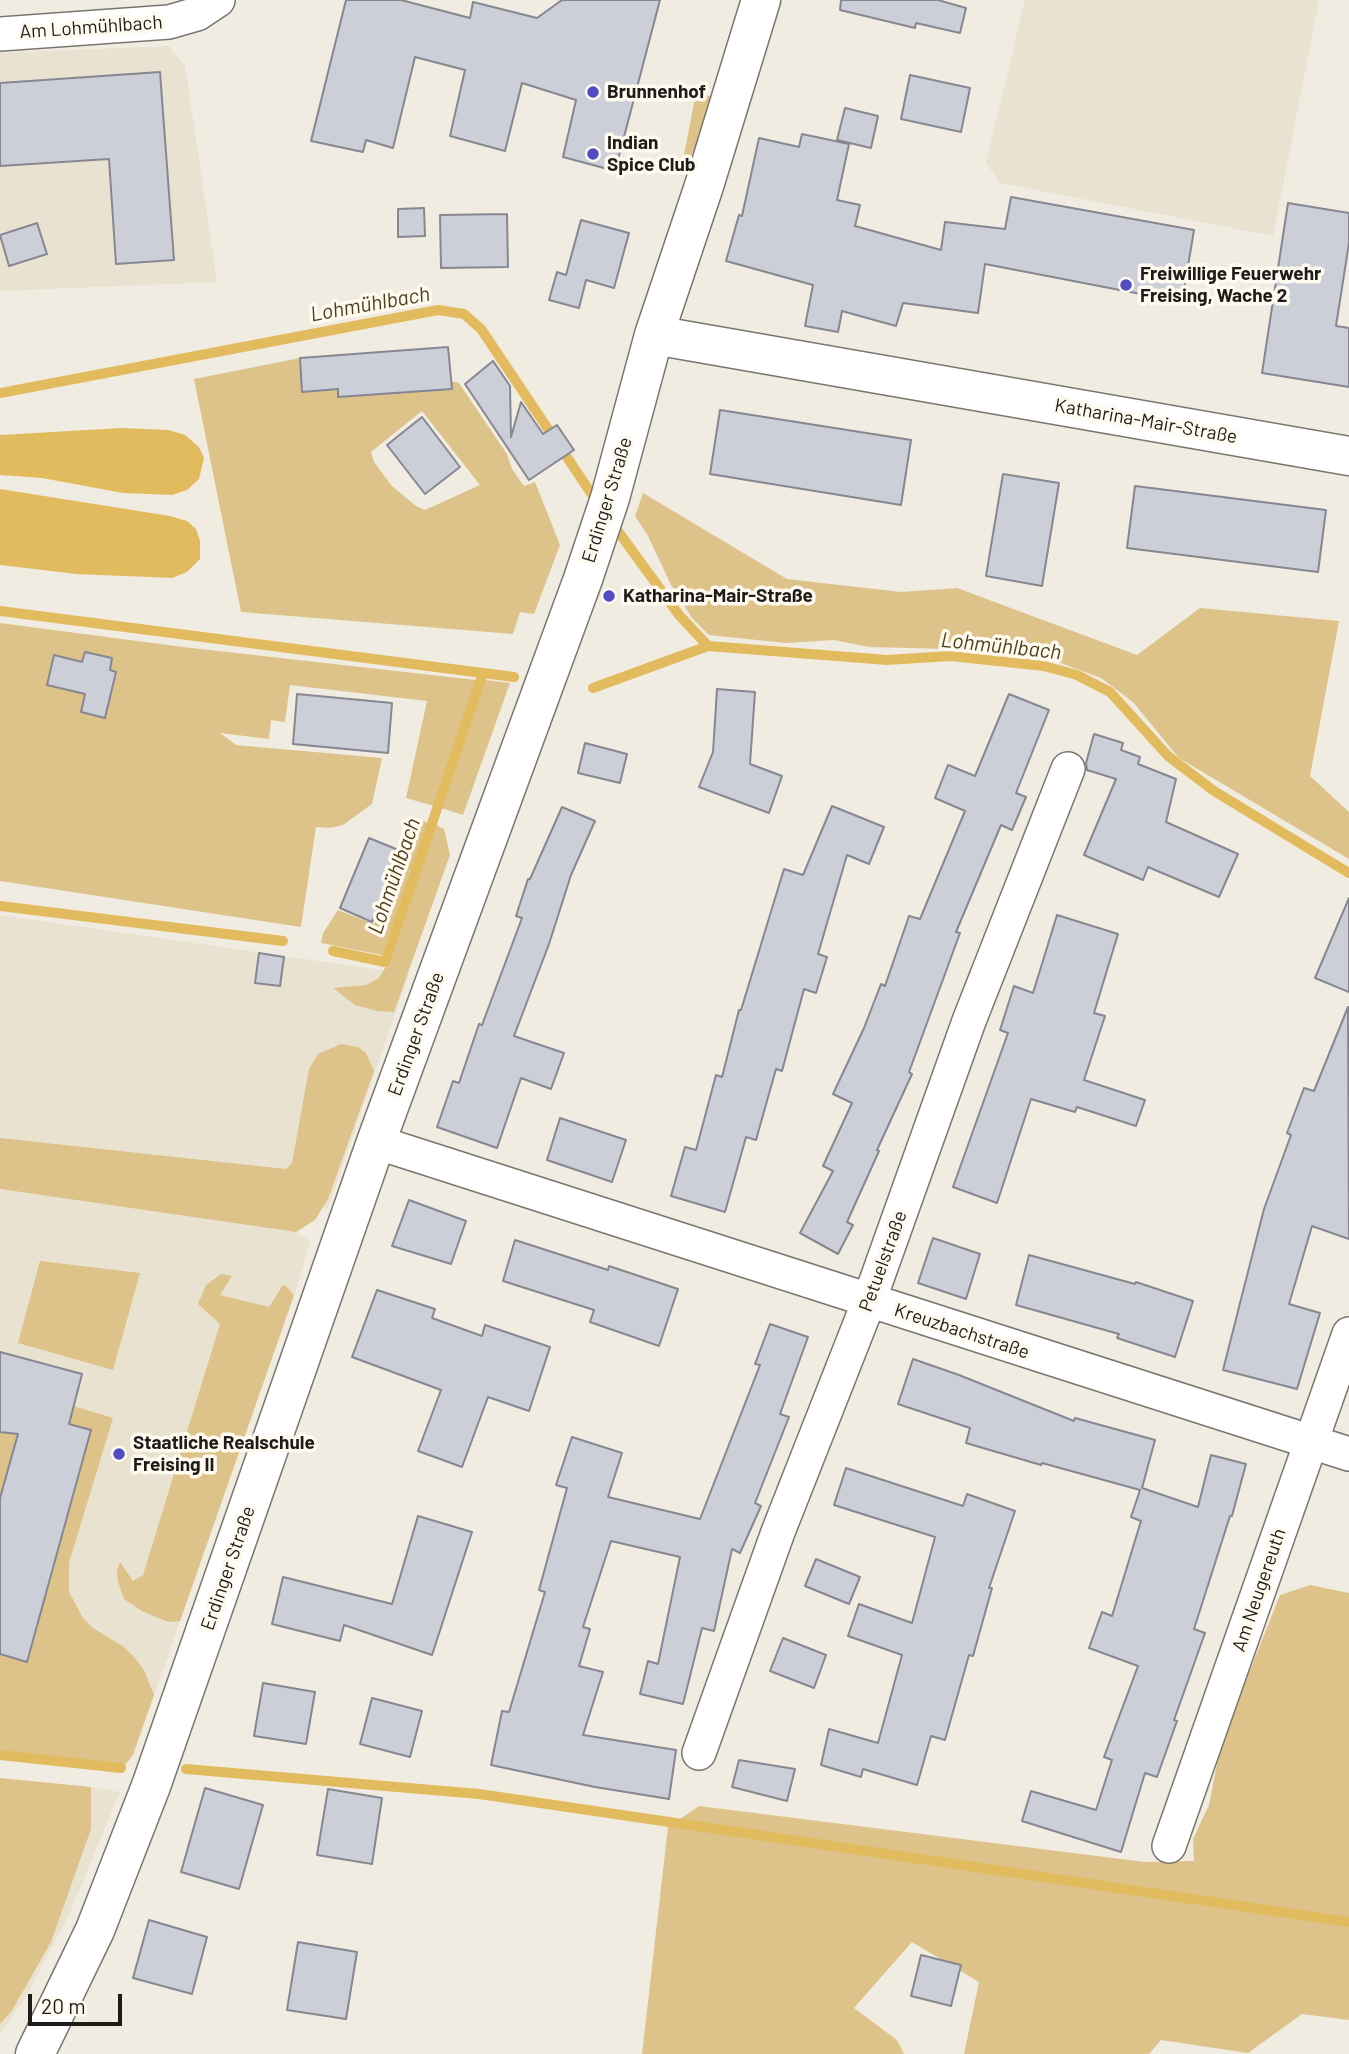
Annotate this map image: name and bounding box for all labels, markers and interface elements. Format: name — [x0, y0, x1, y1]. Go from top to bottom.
street label: Am Lohmühlbach — [19, 11, 163, 43]
place label: Brunnenhof — [607, 81, 706, 103]
marker: Brunnenhof — [585, 84, 601, 100]
place label: Indian Spice Club — [607, 132, 696, 176]
marker: Indian Spice Club — [585, 146, 601, 162]
place label: Freiwillige Feuerwehr Freising, Wache 2 — [1140, 263, 1321, 307]
marker: Freiwillige Feuerwehr Freising, Wache 2 — [1118, 277, 1134, 293]
water label: Lohmühlbach — [308, 281, 432, 327]
street label: Katharina-Mair-Straße — [1053, 394, 1239, 448]
street label: Erdinger Straße — [577, 434, 637, 566]
place label: Katharina-Mair-Straße — [623, 585, 813, 607]
marker: Katharina-Mair-Straße — [601, 588, 617, 604]
water label: Lohmühlbach — [940, 627, 1062, 665]
water label: Lohmühlbach — [362, 815, 426, 937]
street label: Erdinger Straße — [383, 969, 449, 1099]
street label: Petuelstraße — [854, 1207, 912, 1315]
street label: Kreuzbachstraße — [892, 1298, 1032, 1364]
place label: Staatliche Realschule Freising II — [133, 1432, 315, 1476]
marker: Staatliche Realschule Freising II — [111, 1446, 127, 1462]
street label: Erdinger Straße — [196, 1503, 260, 1633]
street label: Am Neugereuth — [1227, 1525, 1291, 1655]
scale bar — [32, 1980, 126, 2024]
text: 20 m — [41, 1993, 86, 2018]

